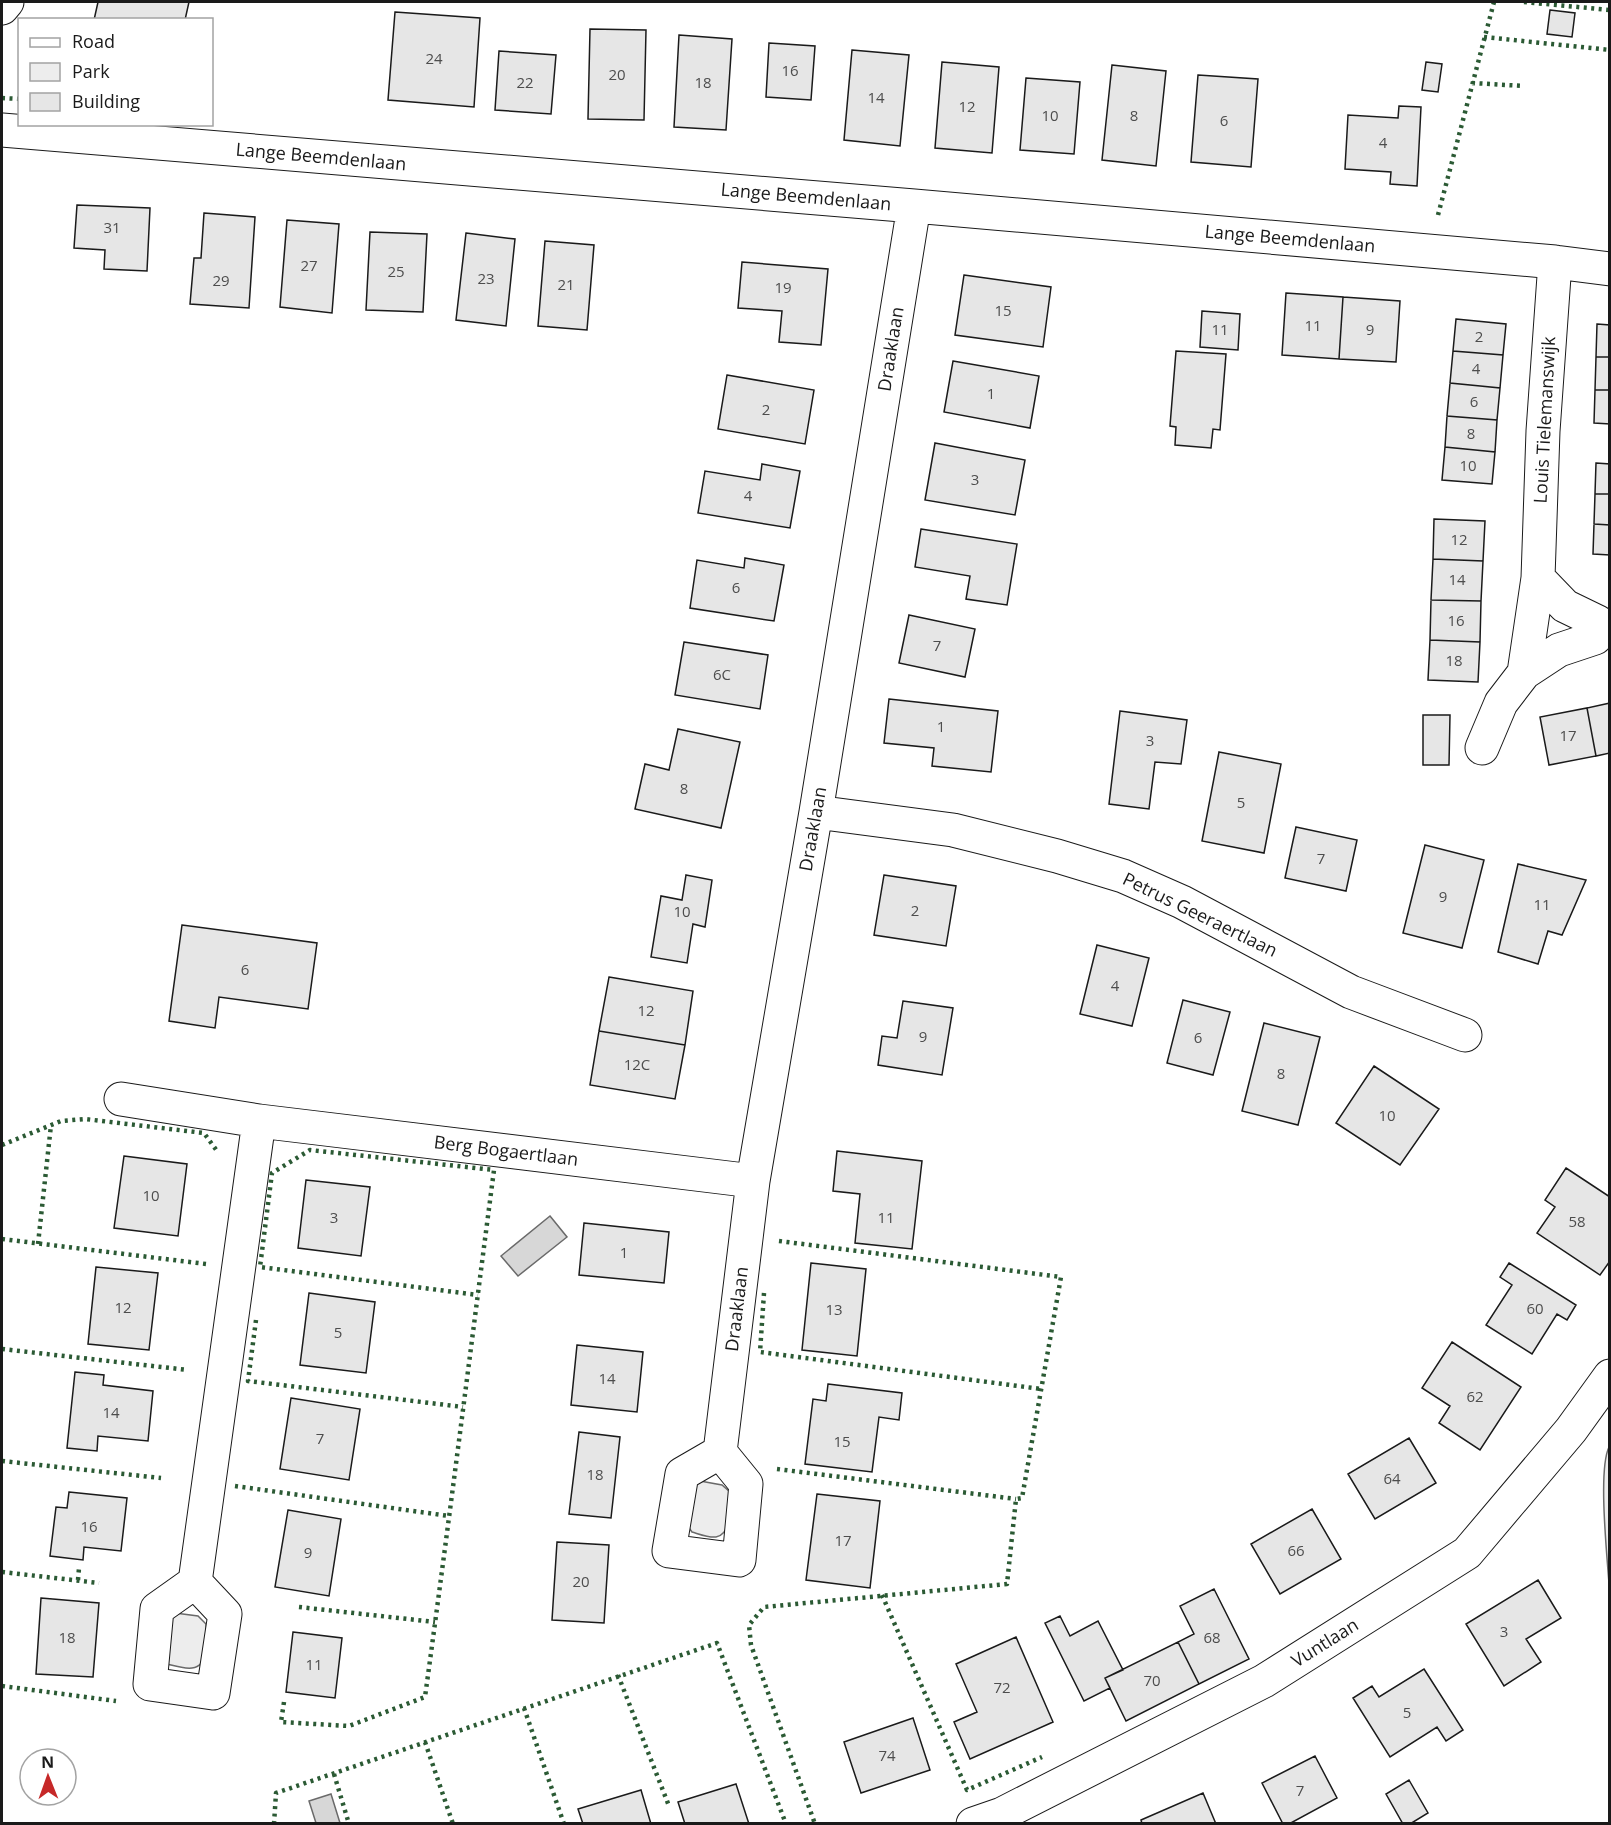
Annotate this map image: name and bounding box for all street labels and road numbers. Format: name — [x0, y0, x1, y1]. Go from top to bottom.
street label: Lange Beemdenlaan — [235, 137, 407, 175]
street label: Lange Beemdenlaan — [720, 177, 892, 215]
street label: Lange Beemdenlaan — [1204, 219, 1376, 257]
street label: Draaklaan — [871, 305, 909, 393]
street label: Louis Tielemanswijk — [1528, 335, 1560, 504]
street label: Draaklaan — [793, 785, 831, 873]
street label: Petrus Geeraertlaan — [1119, 866, 1282, 962]
street label: Berg Bogaertlaan — [433, 1129, 580, 1171]
street label: Draaklaan — [719, 1265, 753, 1353]
street label: Vuntlaan — [1286, 1612, 1363, 1672]

